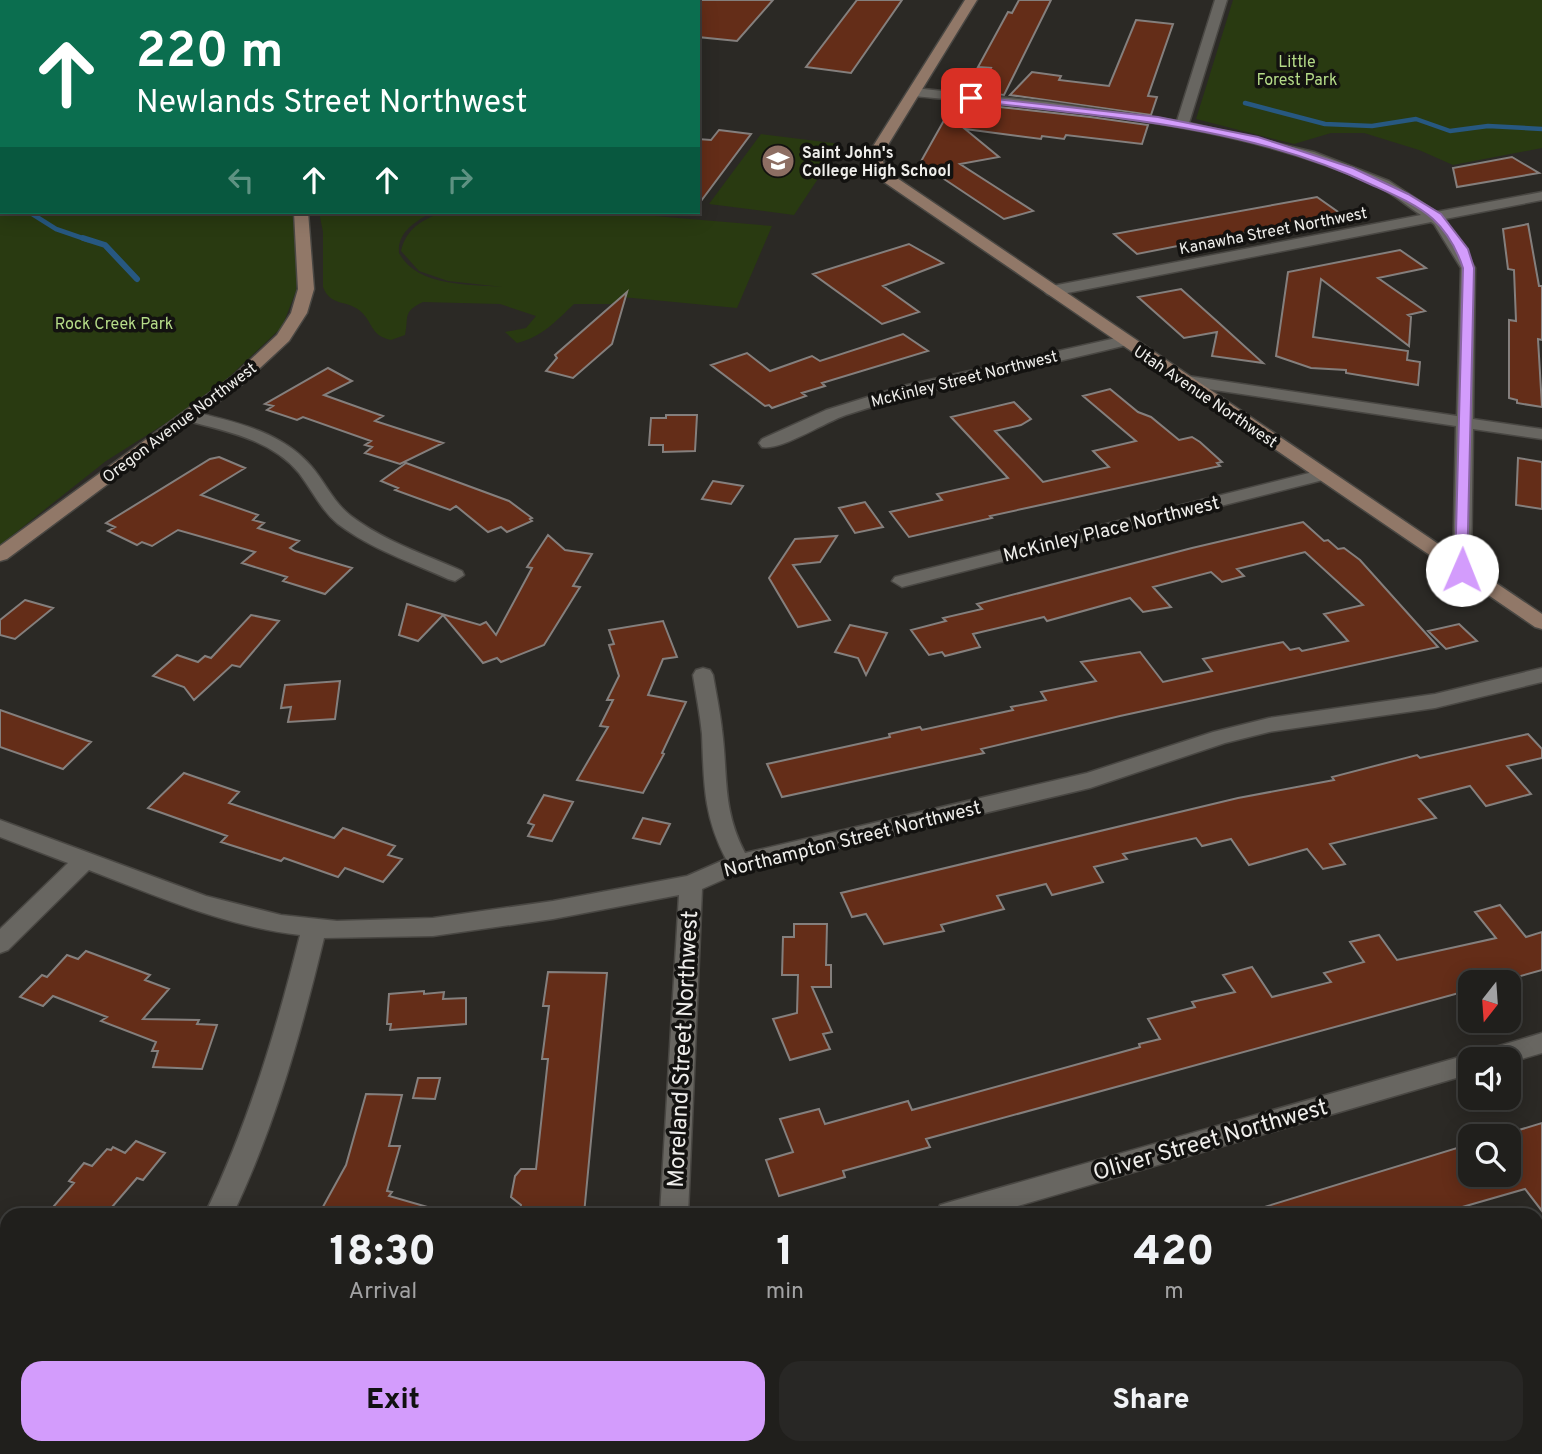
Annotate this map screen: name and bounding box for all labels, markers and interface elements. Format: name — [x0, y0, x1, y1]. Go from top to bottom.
text: 220 m — [136, 23, 283, 85]
icon: ahead — [21, 28, 112, 119]
park label: Little Forest Park — [1256, 53, 1338, 91]
pin — [941, 68, 1001, 128]
icon: arrive — [952, 79, 990, 117]
text: Newlands Street Northwest — [136, 84, 528, 124]
school or university icon: Saint John's College High School — [759, 142, 797, 180]
place label: Saint John's College High School — [802, 144, 951, 182]
icon: left — [222, 161, 260, 199]
icon: ahead — [295, 161, 333, 199]
icon: ahead — [368, 161, 406, 199]
icon: right — [441, 161, 479, 199]
street label: Kanawha Street Northwest — [1178, 204, 1369, 260]
park label: Rock Creek Park — [55, 315, 173, 335]
street label: Utah Avenue Northwest — [1129, 342, 1281, 453]
street label: McKinley Street Northwest — [869, 347, 1060, 413]
street label: Oregon Avenue Northwest — [99, 359, 261, 488]
street label: McKinley Place Northwest — [1001, 491, 1222, 568]
position arrow — [1425, 533, 1499, 607]
street label: Northampton Street Northwest — [721, 796, 984, 884]
street label: Moreland Street Northwest — [663, 910, 706, 1189]
north arrow — [1458, 970, 1521, 1032]
map controls — [1458, 970, 1521, 1187]
button: sound — [1458, 1047, 1521, 1110]
street label: Oliver Street Northwest — [1090, 1094, 1331, 1189]
button: search — [1458, 1124, 1521, 1187]
text: 18:30 — [330, 1227, 436, 1280]
text: 1 — [776, 1227, 793, 1280]
text: 420 — [1134, 1227, 1214, 1280]
text: Arrival — [349, 1278, 417, 1307]
text: min — [766, 1278, 804, 1307]
text: m — [1164, 1278, 1184, 1307]
button: Exit — [21, 1361, 765, 1441]
button: Share — [779, 1361, 1523, 1441]

